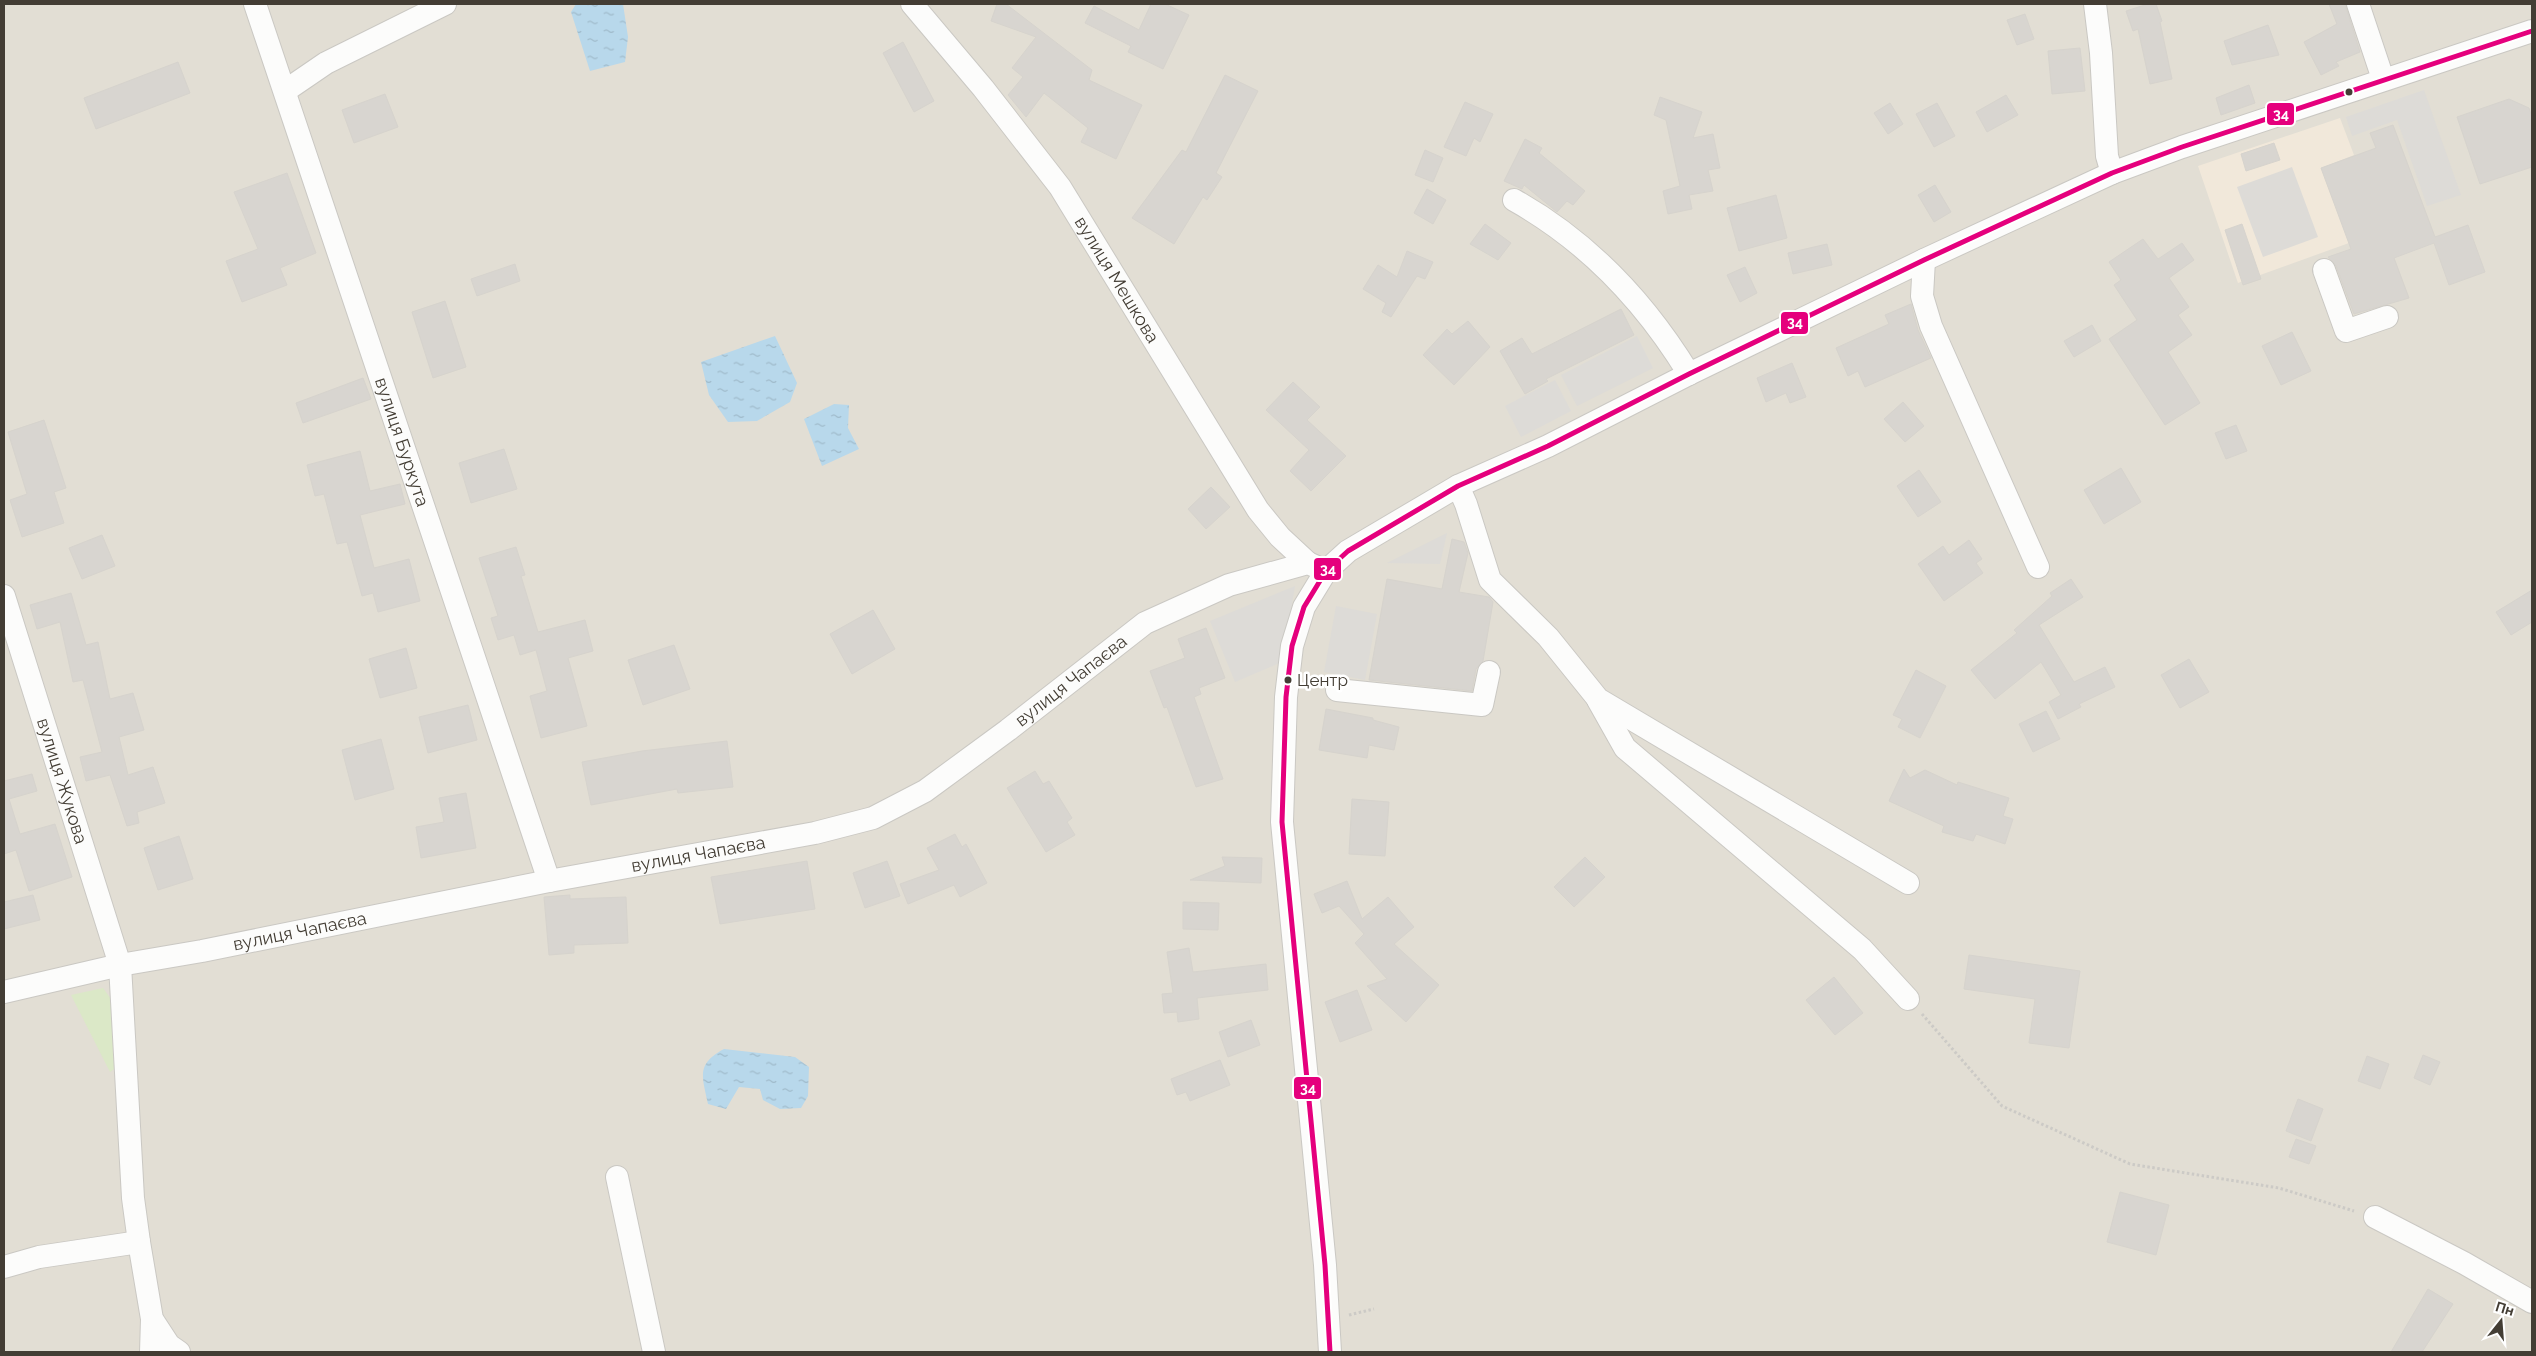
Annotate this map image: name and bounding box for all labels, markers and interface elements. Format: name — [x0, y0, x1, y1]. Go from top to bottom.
unlabelled marker — [2344, 87, 2354, 97]
line badge: 34 — [2266, 102, 2295, 126]
text: 34 — [2273, 106, 2289, 122]
street label: вулиця Мешкова — [1071, 212, 1164, 346]
line badge: 34 — [1780, 311, 1809, 335]
text: 34 — [1787, 314, 1803, 330]
street label: вулиця Буркута — [371, 375, 434, 509]
line badge: 34 — [1313, 557, 1342, 581]
text: 34 — [1320, 561, 1336, 577]
street label: вулиця Чапаєва — [1011, 630, 1131, 730]
place label: Центр — [1297, 670, 1348, 690]
marker: Центр — [1283, 675, 1293, 685]
street label: вулиця Жукова — [33, 715, 92, 846]
street label: вулиця Чапаєва — [630, 831, 767, 876]
street label: вулиця Чапаєва — [231, 907, 368, 954]
line badge: 34 — [1293, 1076, 1322, 1100]
text: 34 — [1300, 1080, 1316, 1096]
north arrow — [2476, 1296, 2526, 1346]
text: Пн — [2494, 1298, 2516, 1319]

